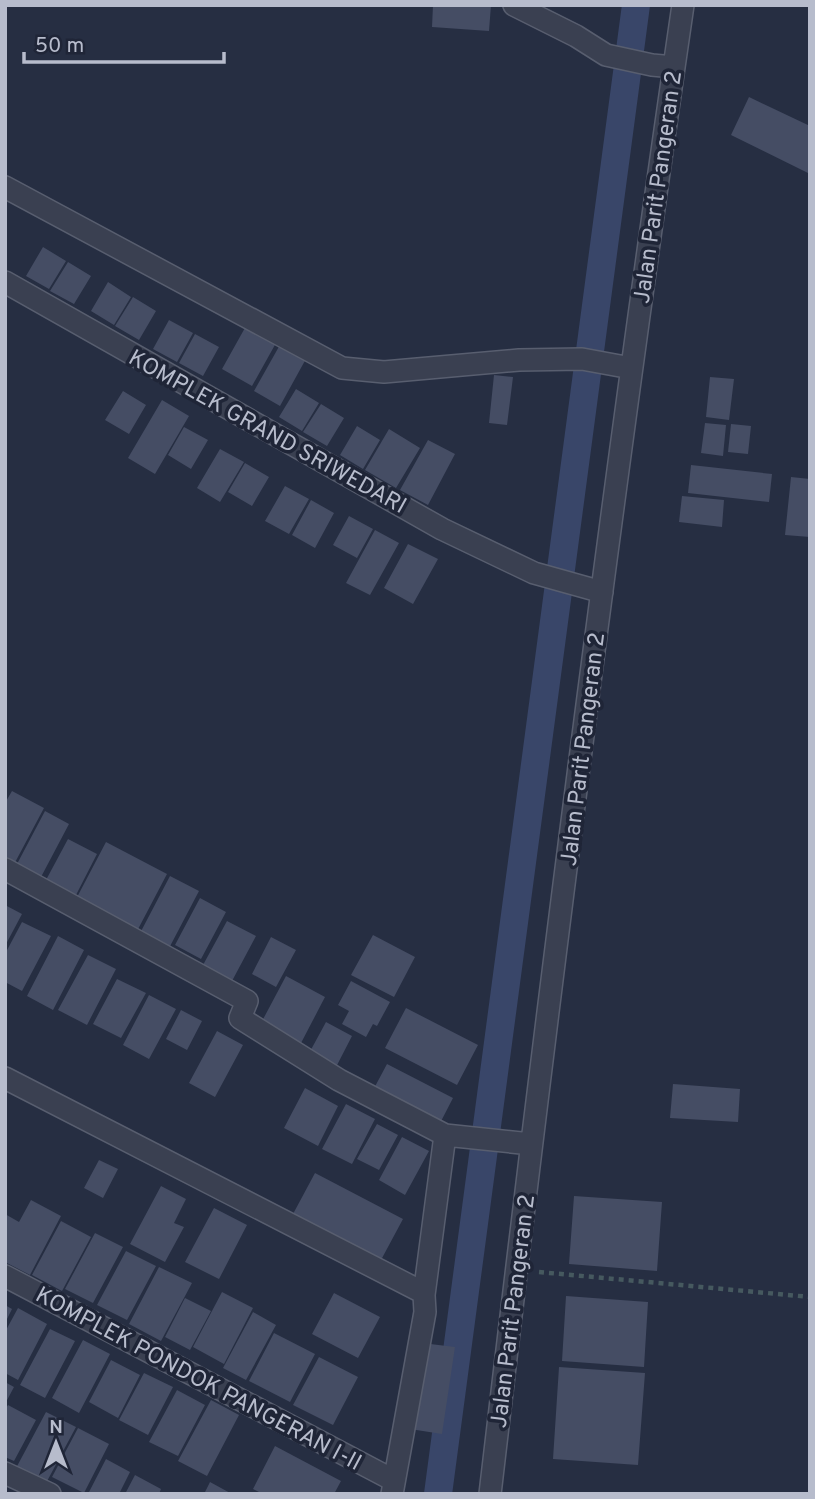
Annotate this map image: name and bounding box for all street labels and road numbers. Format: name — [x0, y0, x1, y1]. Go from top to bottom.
street label: Jalan Parit Pangeran 2 — [629, 69, 690, 306]
street label: KOMPLEK GRAND SRIWEDARI — [123, 344, 411, 522]
street label: Jalan Parit Pangeran 2 — [556, 631, 613, 868]
street label: Jalan Parit Pangeran 2 — [486, 1193, 543, 1430]
street label: KOMPLEK PONDOK PANGERAN I-II — [31, 1280, 367, 1476]

